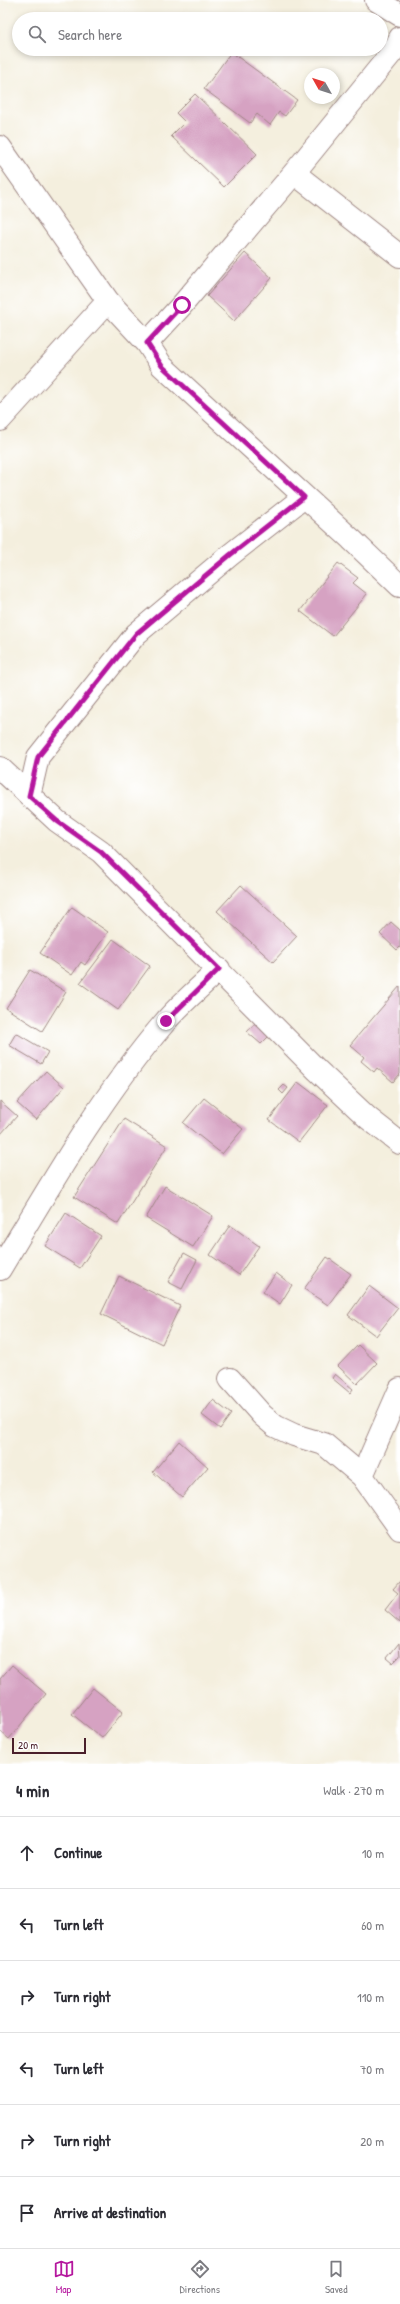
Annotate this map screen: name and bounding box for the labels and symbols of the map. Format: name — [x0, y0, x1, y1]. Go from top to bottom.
north arrow — [304, 68, 340, 104]
route start — [173, 296, 191, 314]
route end — [157, 1012, 175, 1030]
scale bar — [12, 1736, 86, 1755]

